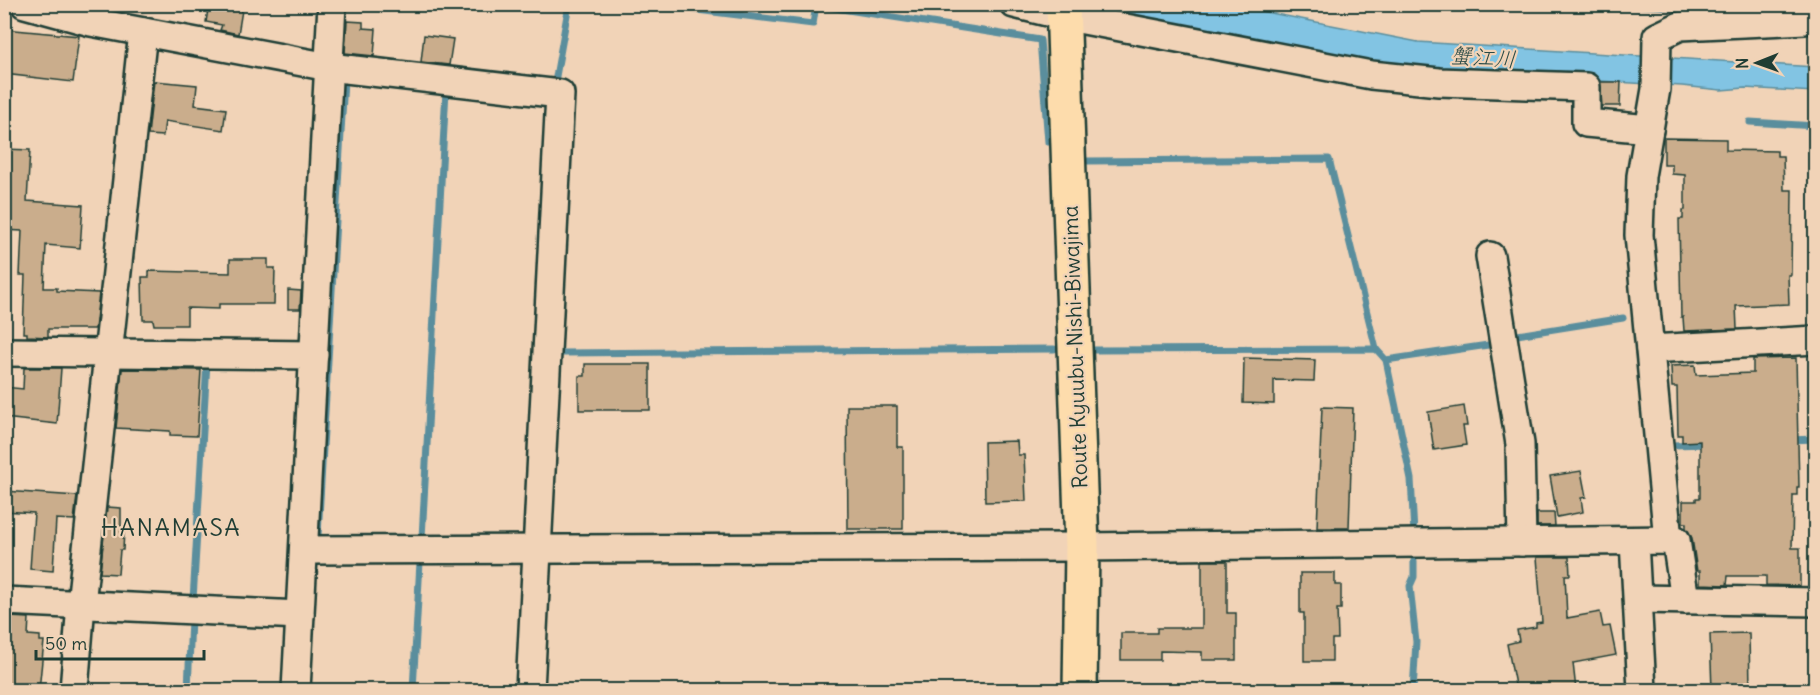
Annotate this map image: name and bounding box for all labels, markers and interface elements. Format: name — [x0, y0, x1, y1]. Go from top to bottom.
north arrow — [1727, 33, 1787, 93]
water label: 蟹江川 — [1449, 41, 1517, 73]
text: N — [1732, 58, 1752, 69]
street label: Route Kyuubu-Nishi-Biwajima — [1057, 205, 1093, 489]
district label: HANAMASA — [101, 512, 241, 542]
scale bar — [36, 623, 204, 661]
text: 50 m — [45, 632, 87, 655]

